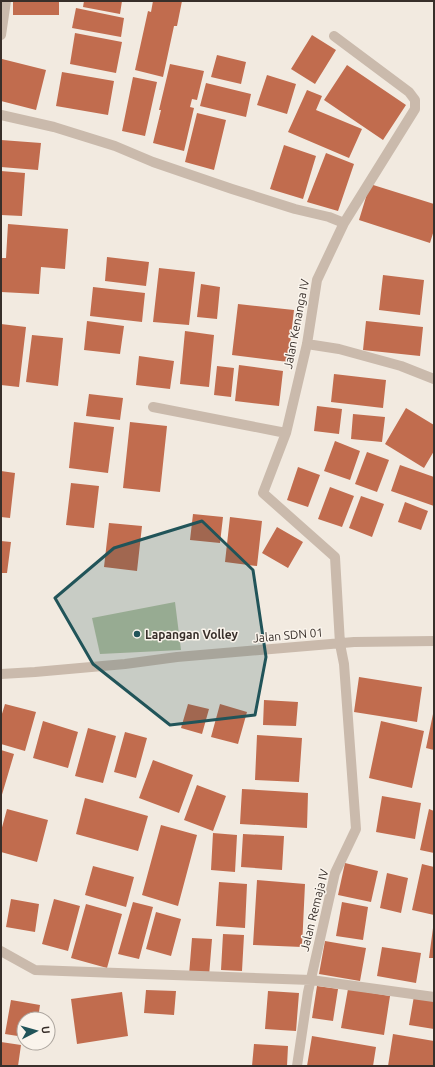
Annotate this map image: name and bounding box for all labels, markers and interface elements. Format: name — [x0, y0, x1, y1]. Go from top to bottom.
street label: Jalan Kenanga IV — [281, 278, 311, 370]
street label: Jalan SDN 01 — [252, 625, 324, 645]
place label: Lapangan Volley — [145, 628, 239, 641]
marker: Lapangan Volley — [132, 629, 142, 639]
street label: Jalan Remaja IV — [298, 867, 331, 952]
north arrow — [16, 1011, 56, 1051]
text: U — [40, 1025, 52, 1034]

